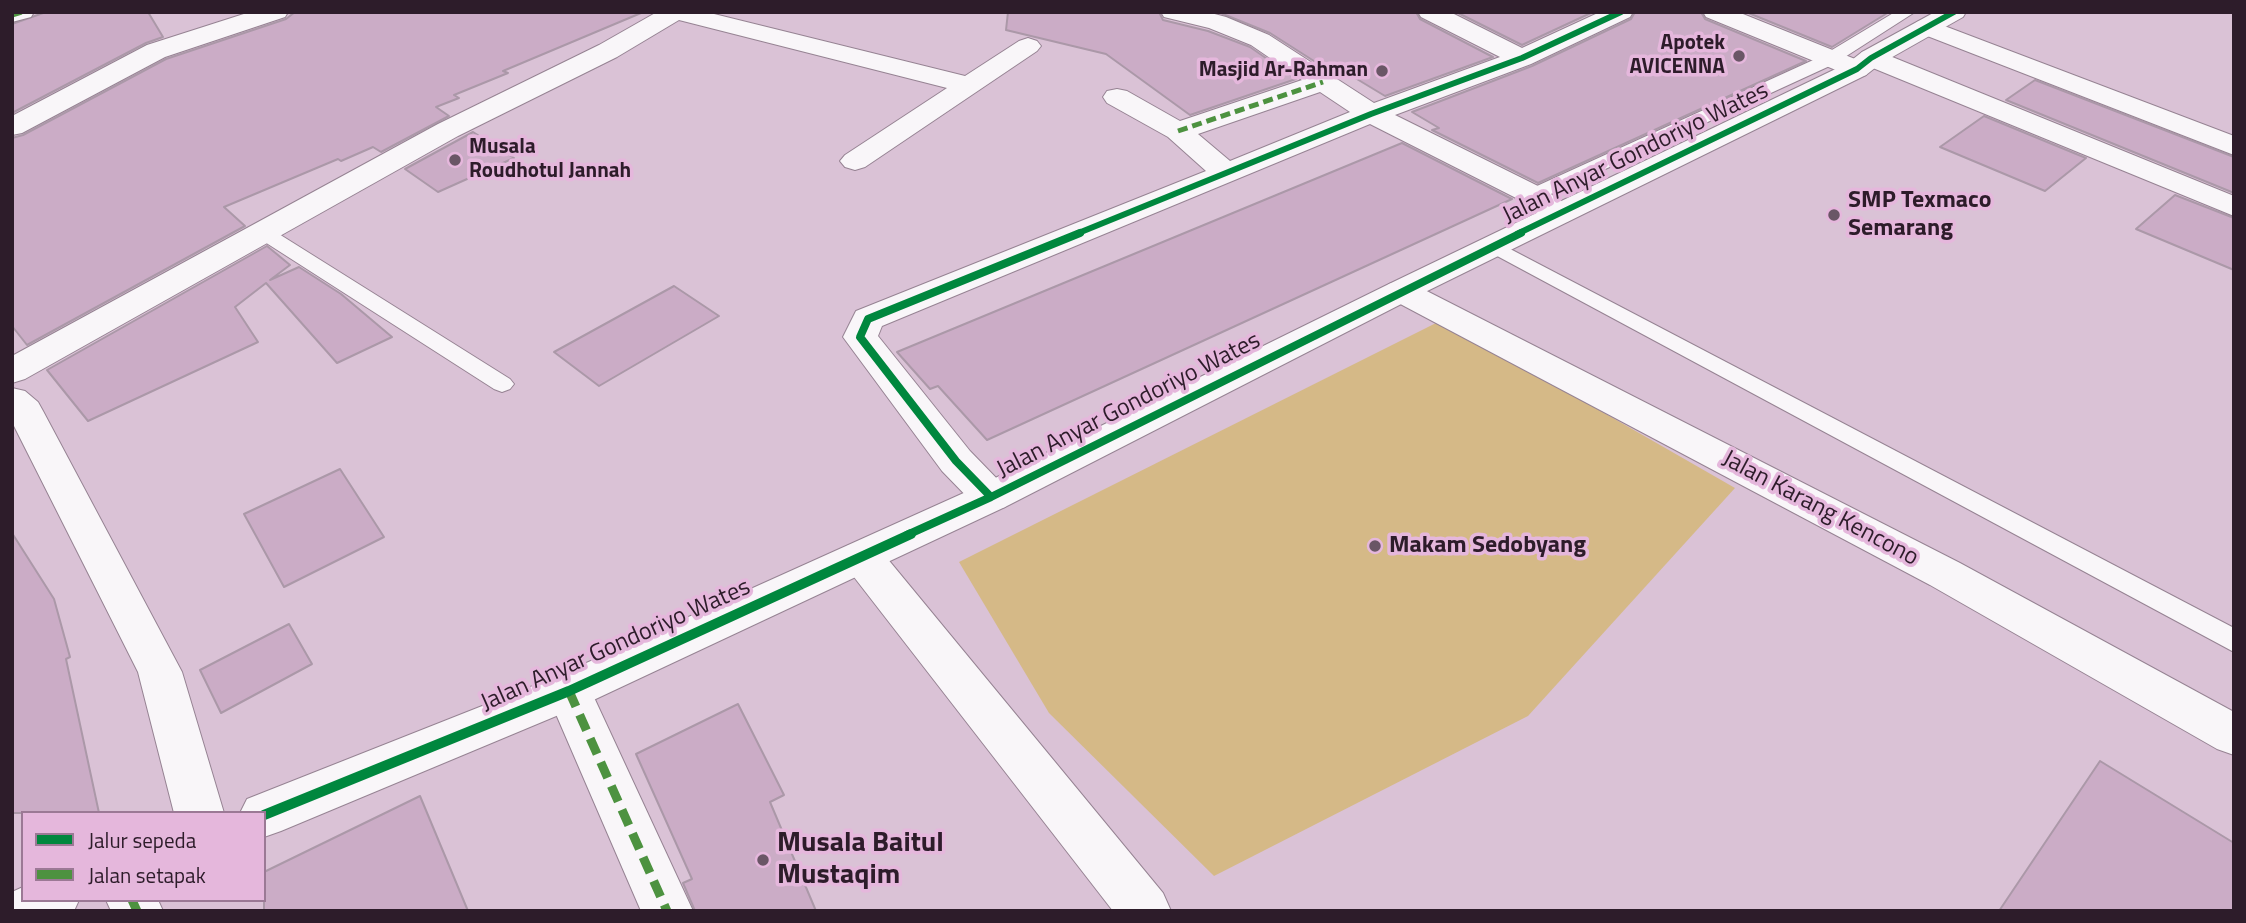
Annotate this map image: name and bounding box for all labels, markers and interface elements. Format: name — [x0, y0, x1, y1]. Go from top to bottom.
place label: Apotek AVICENNA — [1629, 31, 1725, 81]
marker: Apotek AVICENNA — [1731, 48, 1747, 64]
place label: Masjid Ar-Rahman — [1199, 58, 1368, 84]
marker: Masjid Ar-Rahman — [1374, 63, 1390, 79]
street label: Jalan Anyar Gondoriyo Wates — [1498, 77, 1774, 231]
place label: Musala Roudhotul Jannah — [469, 135, 631, 185]
marker: Musala Roudhotul Jannah — [447, 152, 463, 168]
place label: SMP Texmaco Semarang — [1848, 187, 1991, 243]
marker: SMP Texmaco Semarang — [1826, 207, 1842, 223]
street label: Jalan Anyar Gondoriyo Wates — [992, 327, 1266, 485]
street label: Jalan Karang Kencono — [1717, 445, 1923, 573]
place label: Makam Sedobyang — [1389, 532, 1586, 560]
marker: Makam Sedobyang — [1367, 538, 1383, 554]
street label: Jalan Anyar Gondoriyo Wates — [477, 573, 755, 719]
legend — [21, 811, 266, 902]
text: Jalur sepeda — [88, 824, 196, 856]
place label: Musala Baitul Mustaqim — [777, 827, 944, 893]
marker: Musala Baitul Mustaqim — [755, 852, 771, 868]
text: Jalan setapak — [88, 859, 206, 891]

